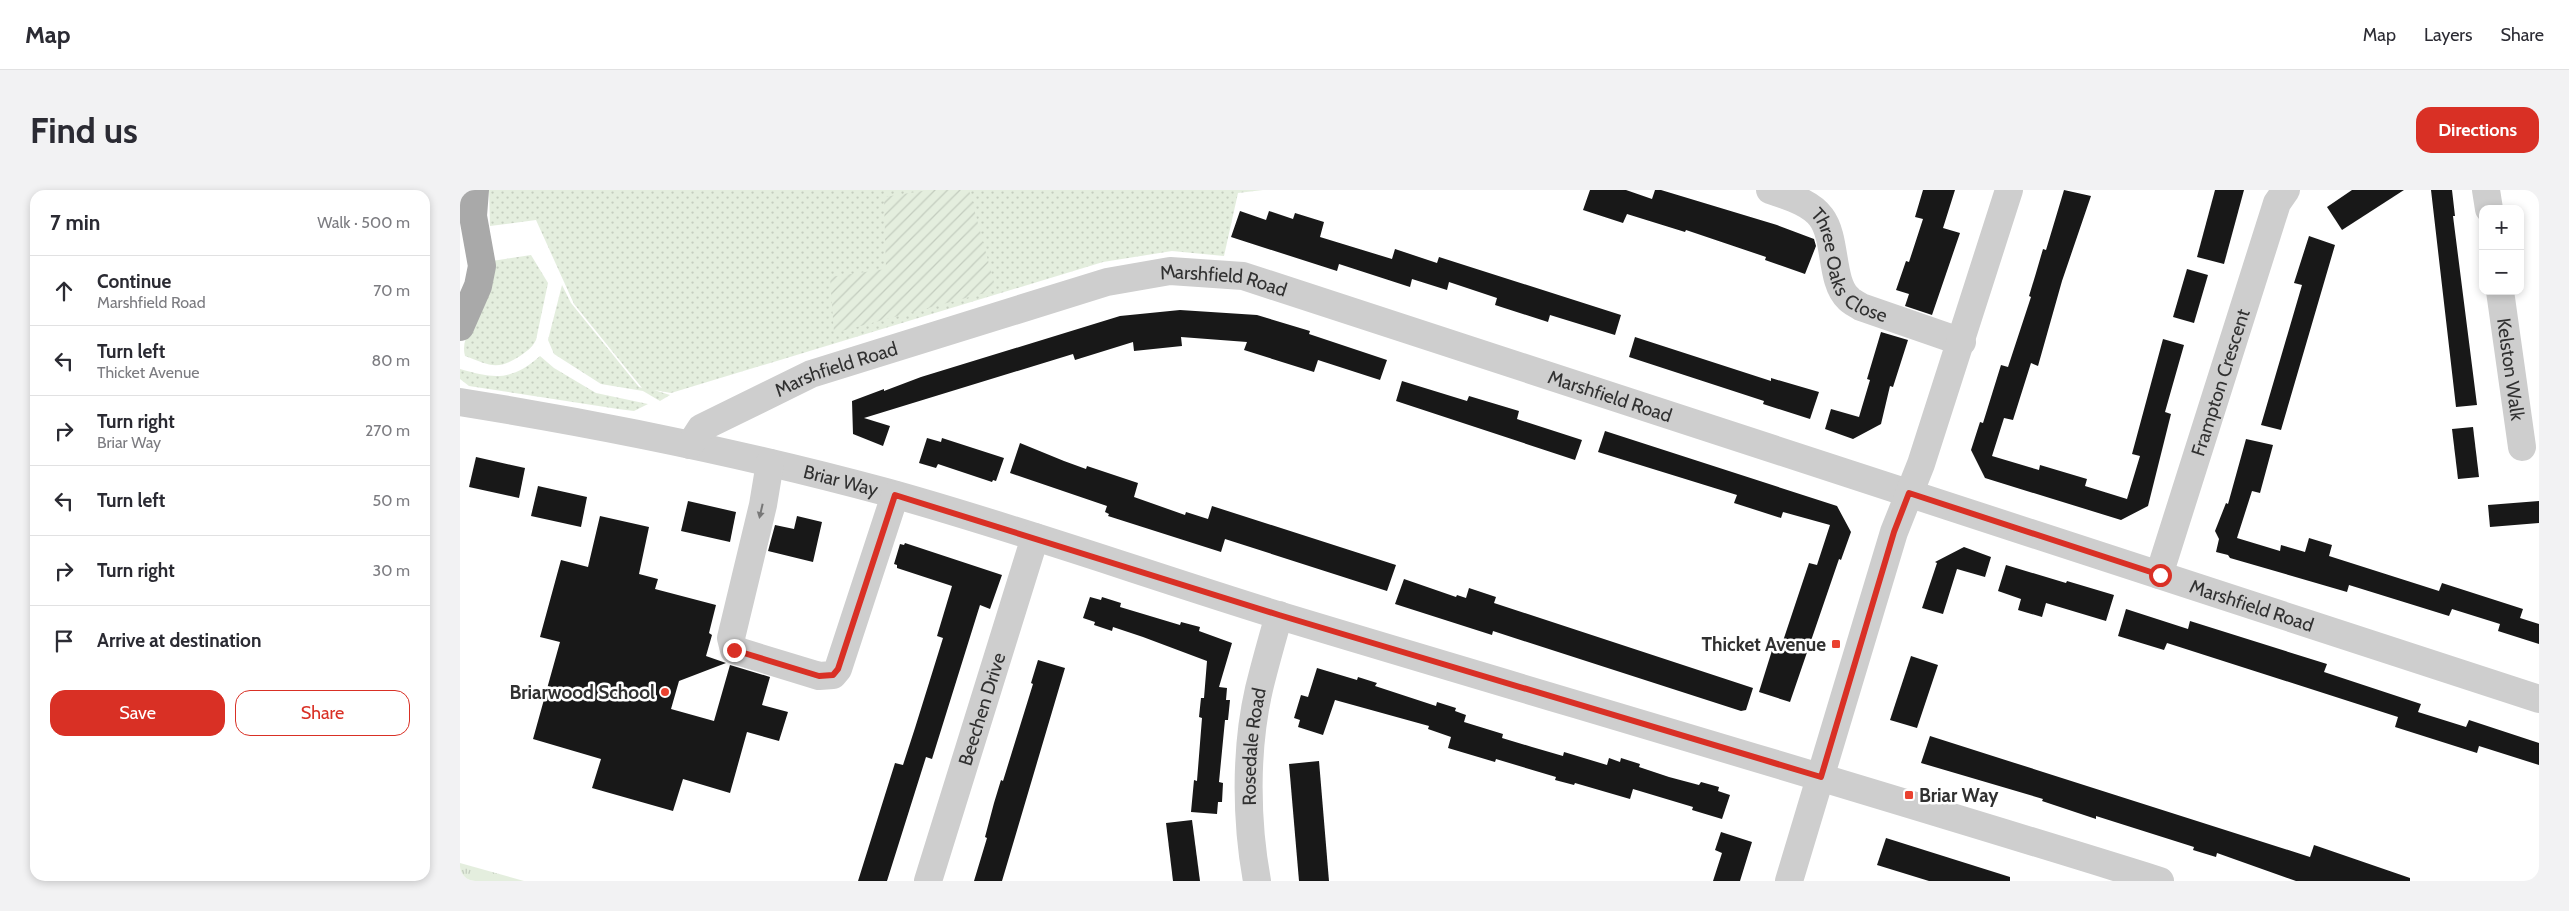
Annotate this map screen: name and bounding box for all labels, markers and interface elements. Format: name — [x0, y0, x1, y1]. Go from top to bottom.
text: Map — [25, 20, 71, 49]
text: Map — [2363, 24, 2396, 46]
text: Layers — [2424, 24, 2473, 46]
text: Share — [2501, 24, 2544, 46]
button: Directions — [2416, 107, 2539, 153]
text: Find us — [30, 109, 138, 152]
street label: Three Oaks Close — [1807, 203, 1891, 327]
map controls — [2479, 205, 2524, 295]
button: + — [2479, 205, 2524, 250]
text: 7 min — [50, 210, 100, 235]
text: Walk · 500 m — [317, 213, 410, 232]
button: − — [2479, 250, 2524, 295]
street label: Marshfield Road — [1158, 259, 1290, 301]
text: Continue — [97, 270, 171, 293]
icon: ahead — [50, 277, 78, 305]
text: 70 m — [373, 281, 410, 300]
text: Marshfield Road — [97, 293, 206, 312]
street label: Frampton Crescent — [2186, 305, 2254, 459]
street label: Kelston Walk — [2492, 317, 2530, 422]
street label: Marshfield Road — [771, 336, 900, 402]
text: Turn left — [97, 340, 165, 363]
icon: left — [50, 347, 78, 375]
text: 80 m — [372, 351, 410, 370]
text: Thicket Avenue — [97, 363, 200, 382]
street label: Marshfield Road — [1545, 365, 1675, 427]
text: Turn right — [97, 410, 175, 433]
icon: right — [50, 417, 78, 445]
text: 270 m — [365, 421, 410, 440]
text: Briar Way — [97, 433, 161, 452]
street label: Briar Way — [801, 460, 881, 501]
icon: left — [50, 487, 78, 515]
text: Turn left — [97, 489, 165, 512]
text: 50 m — [373, 491, 410, 510]
one-way arrow — [757, 504, 765, 519]
icon: right — [50, 557, 78, 585]
text: Turn right — [97, 559, 175, 582]
text: 30 m — [373, 561, 410, 580]
route start — [2149, 564, 2172, 587]
street label: Marshfield Road — [2187, 574, 2317, 636]
icon: arrive — [50, 627, 78, 655]
text: Arrive at destination — [97, 629, 261, 652]
place label: Thicket Avenue — [1702, 633, 1826, 656]
marker: Thicket Avenue — [1830, 638, 1842, 650]
route end — [723, 639, 746, 662]
street label: Beechen Drive — [953, 650, 1010, 768]
place label: Briarwood School — [509, 681, 655, 704]
marker: Briarwood School — [659, 686, 671, 698]
street label: Rosedale Road — [1237, 686, 1270, 806]
button: Save — [50, 690, 225, 736]
button: Share — [235, 690, 410, 736]
place label: Briar Way — [1919, 784, 1999, 807]
marker: Briar Way — [1903, 789, 1915, 801]

